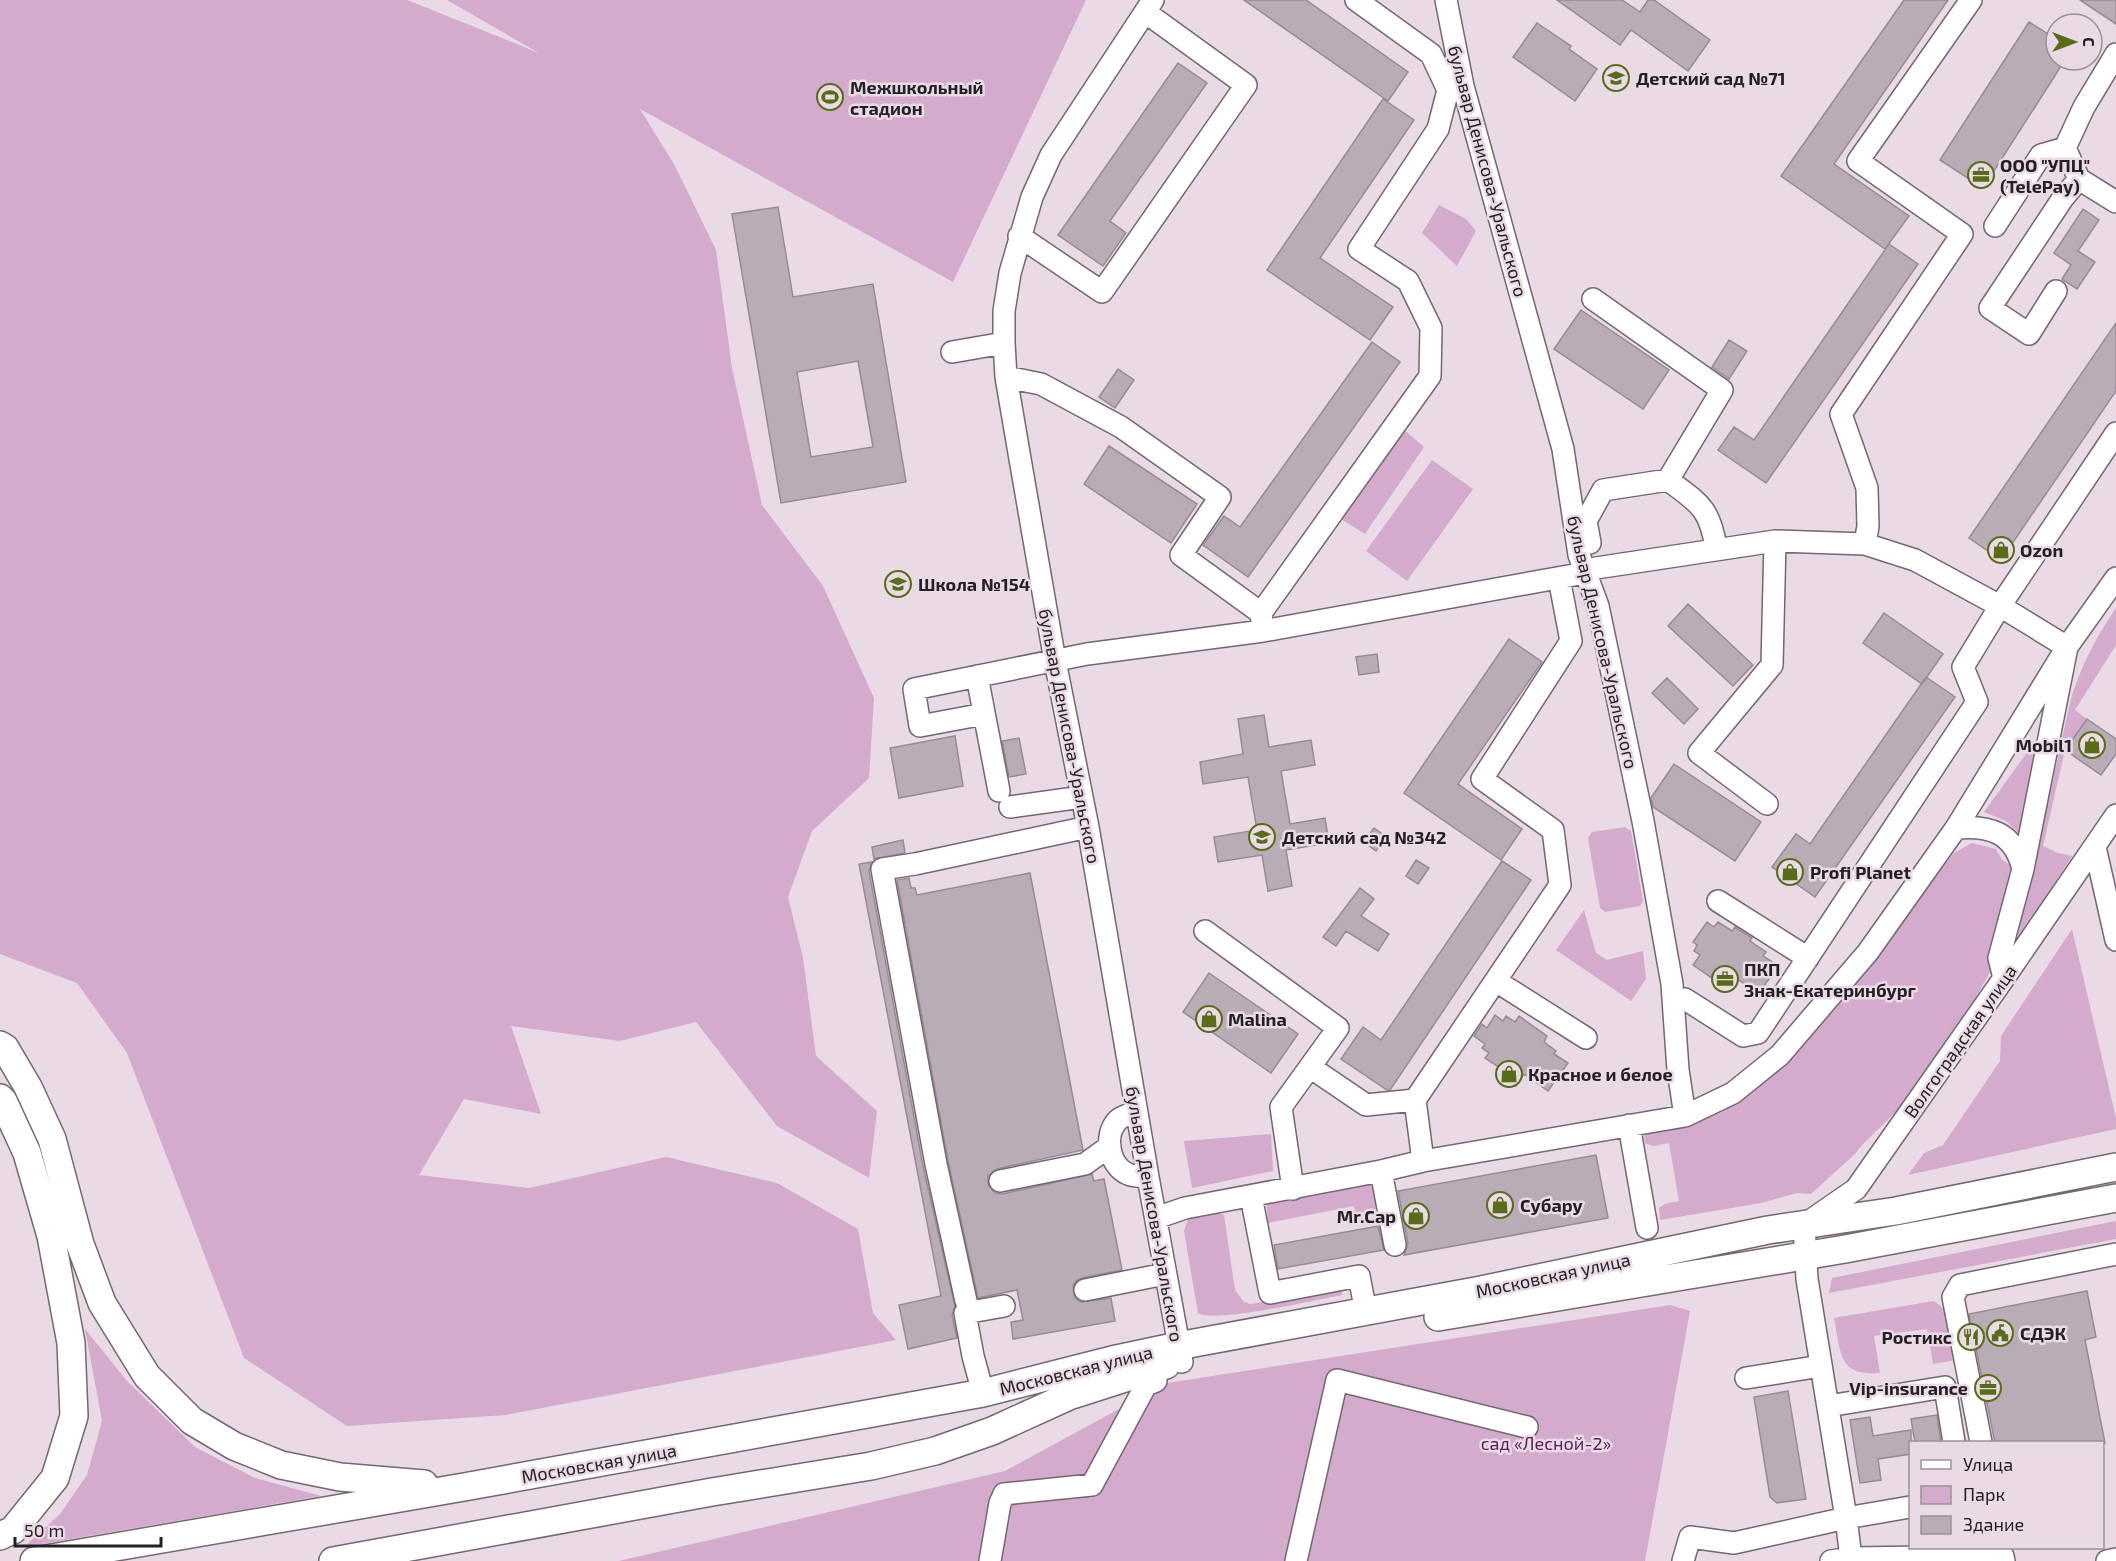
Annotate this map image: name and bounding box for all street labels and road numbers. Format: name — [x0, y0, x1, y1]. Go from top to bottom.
street label: бульвар Денисова-Уральского — [1444, 43, 1532, 299]
street label: бульвар Денисова-Уральского — [1563, 513, 1643, 771]
street label: бульвар Денисова-Уральского — [1034, 607, 1106, 865]
street label: Волгоградская улица — [1899, 960, 2021, 1122]
street label: бульвар Денисова-Уральского — [1122, 1084, 1188, 1344]
street label: Московская улица — [1474, 1248, 1632, 1302]
street label: Московская улица — [997, 1340, 1155, 1400]
street label: Московская улица — [520, 1439, 678, 1487]

